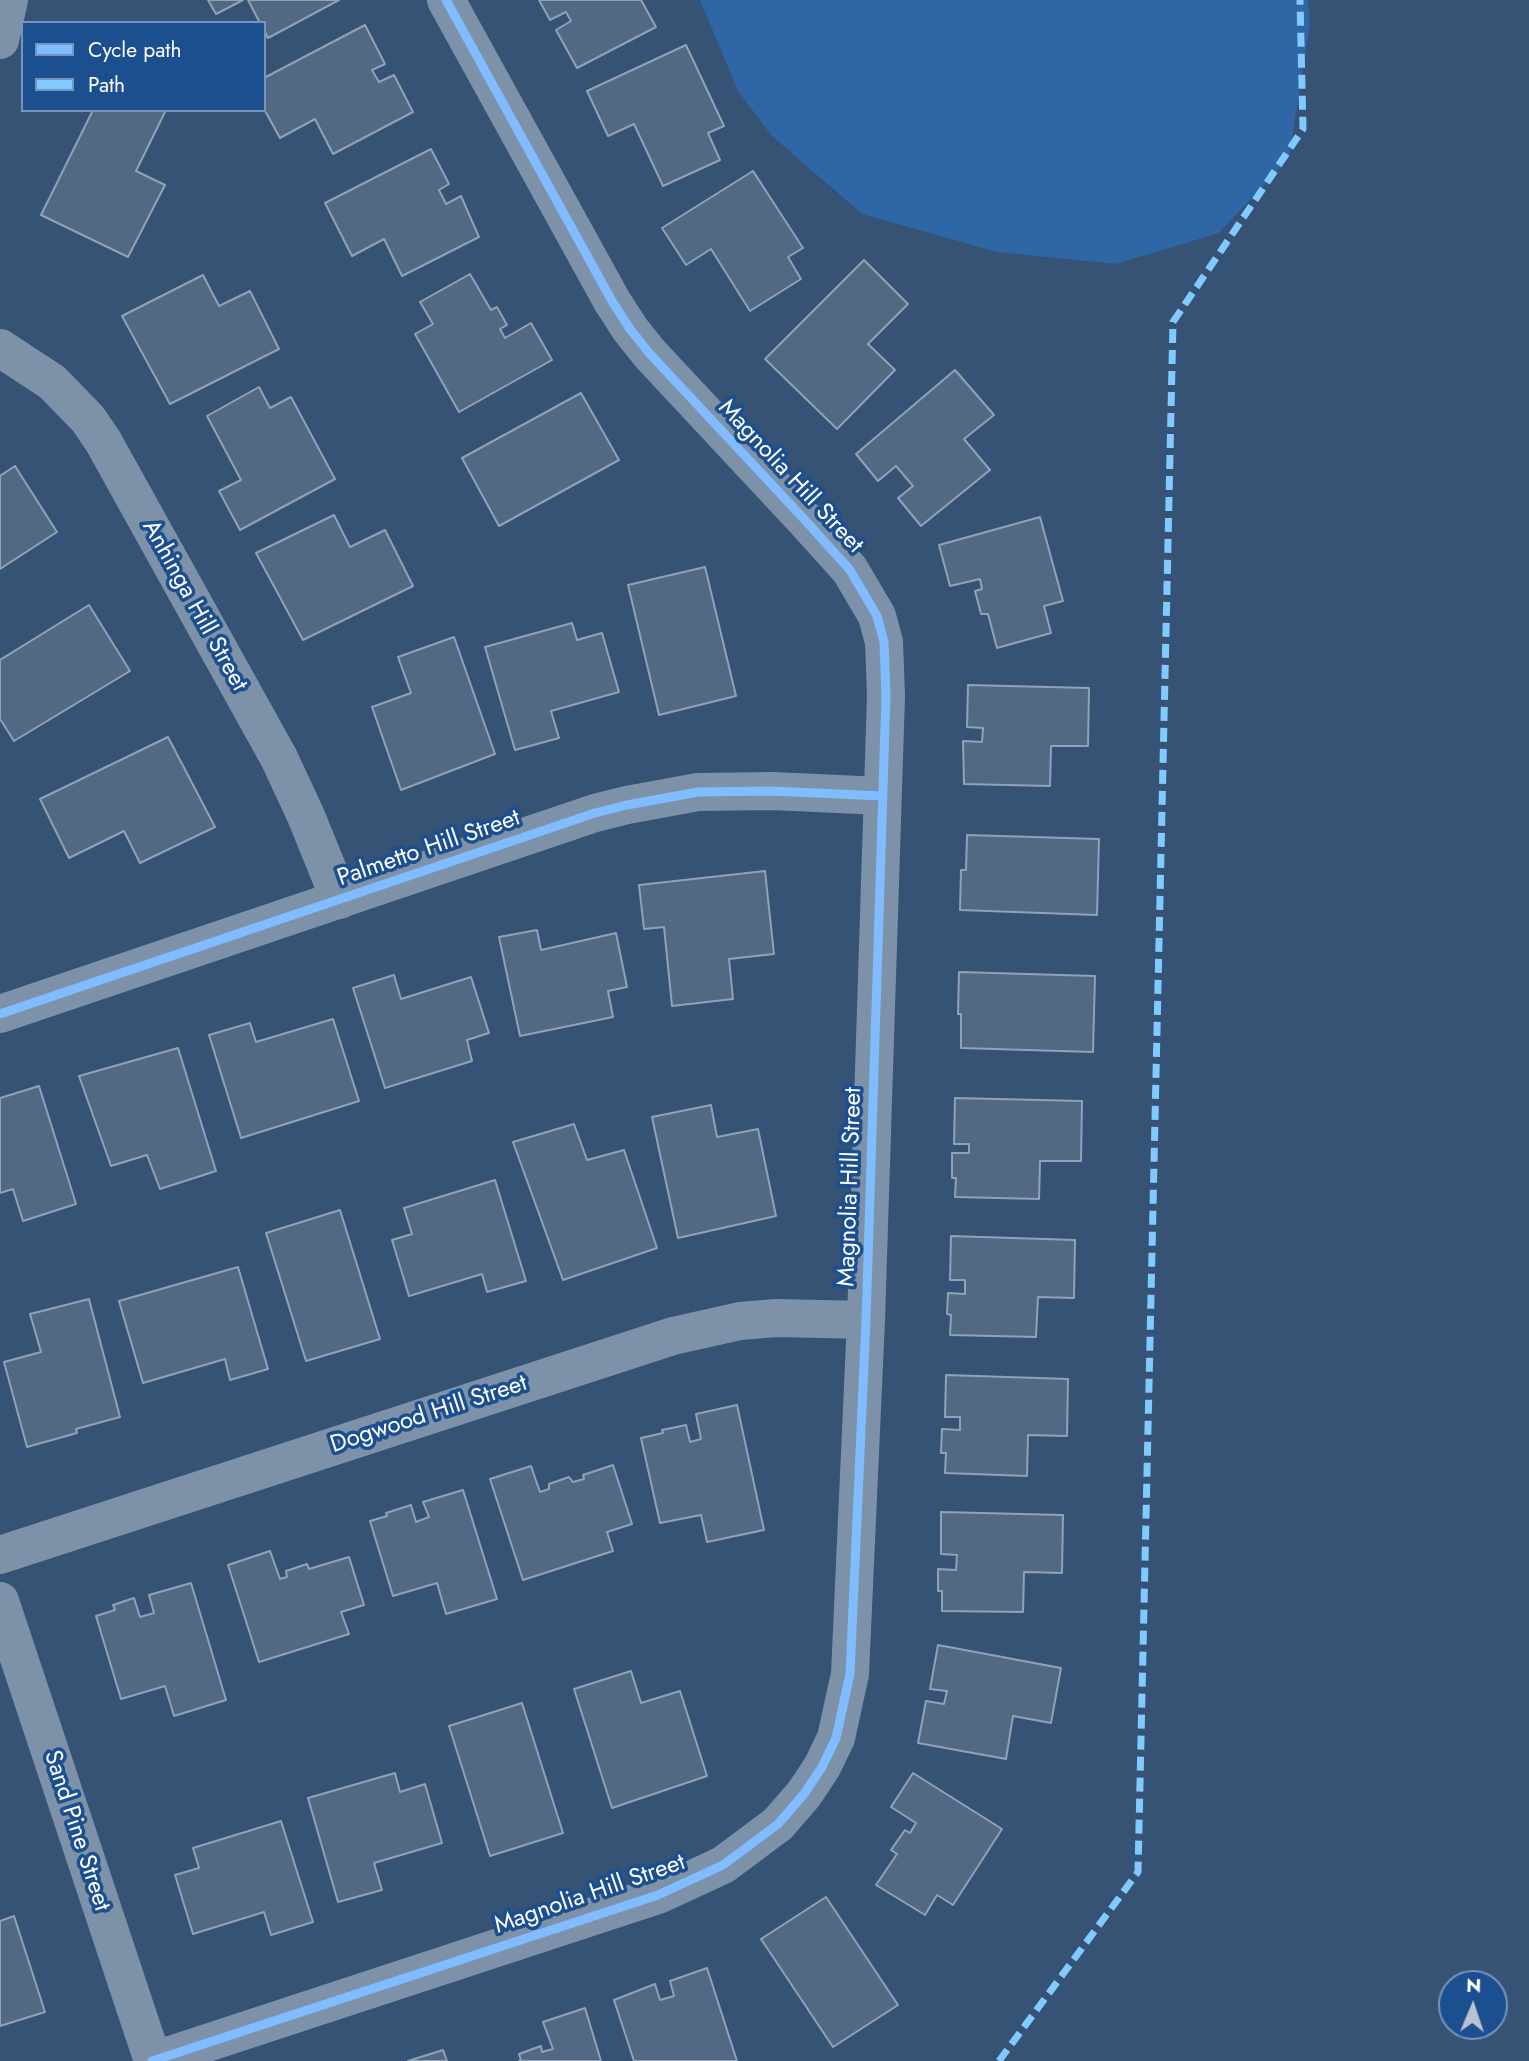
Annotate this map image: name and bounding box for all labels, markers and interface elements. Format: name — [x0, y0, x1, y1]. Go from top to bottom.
legend — [21, 21, 266, 112]
text: Cycle path — [88, 35, 181, 65]
text: Path — [88, 70, 125, 100]
street label: Magnolia Hill Street — [711, 394, 869, 560]
street label: Anhinga Hill Street — [135, 515, 253, 697]
street label: Palmetto Hill Street — [334, 804, 524, 894]
street label: Magnolia Hill Street — [833, 1087, 869, 1287]
street label: Dogwood Hill Street — [327, 1370, 531, 1460]
street label: Sand Pine Street — [37, 1747, 115, 1915]
street label: Magnolia Hill Street — [491, 1849, 689, 1941]
north arrow — [1438, 1970, 1508, 2040]
text: N — [1466, 1972, 1482, 1999]

